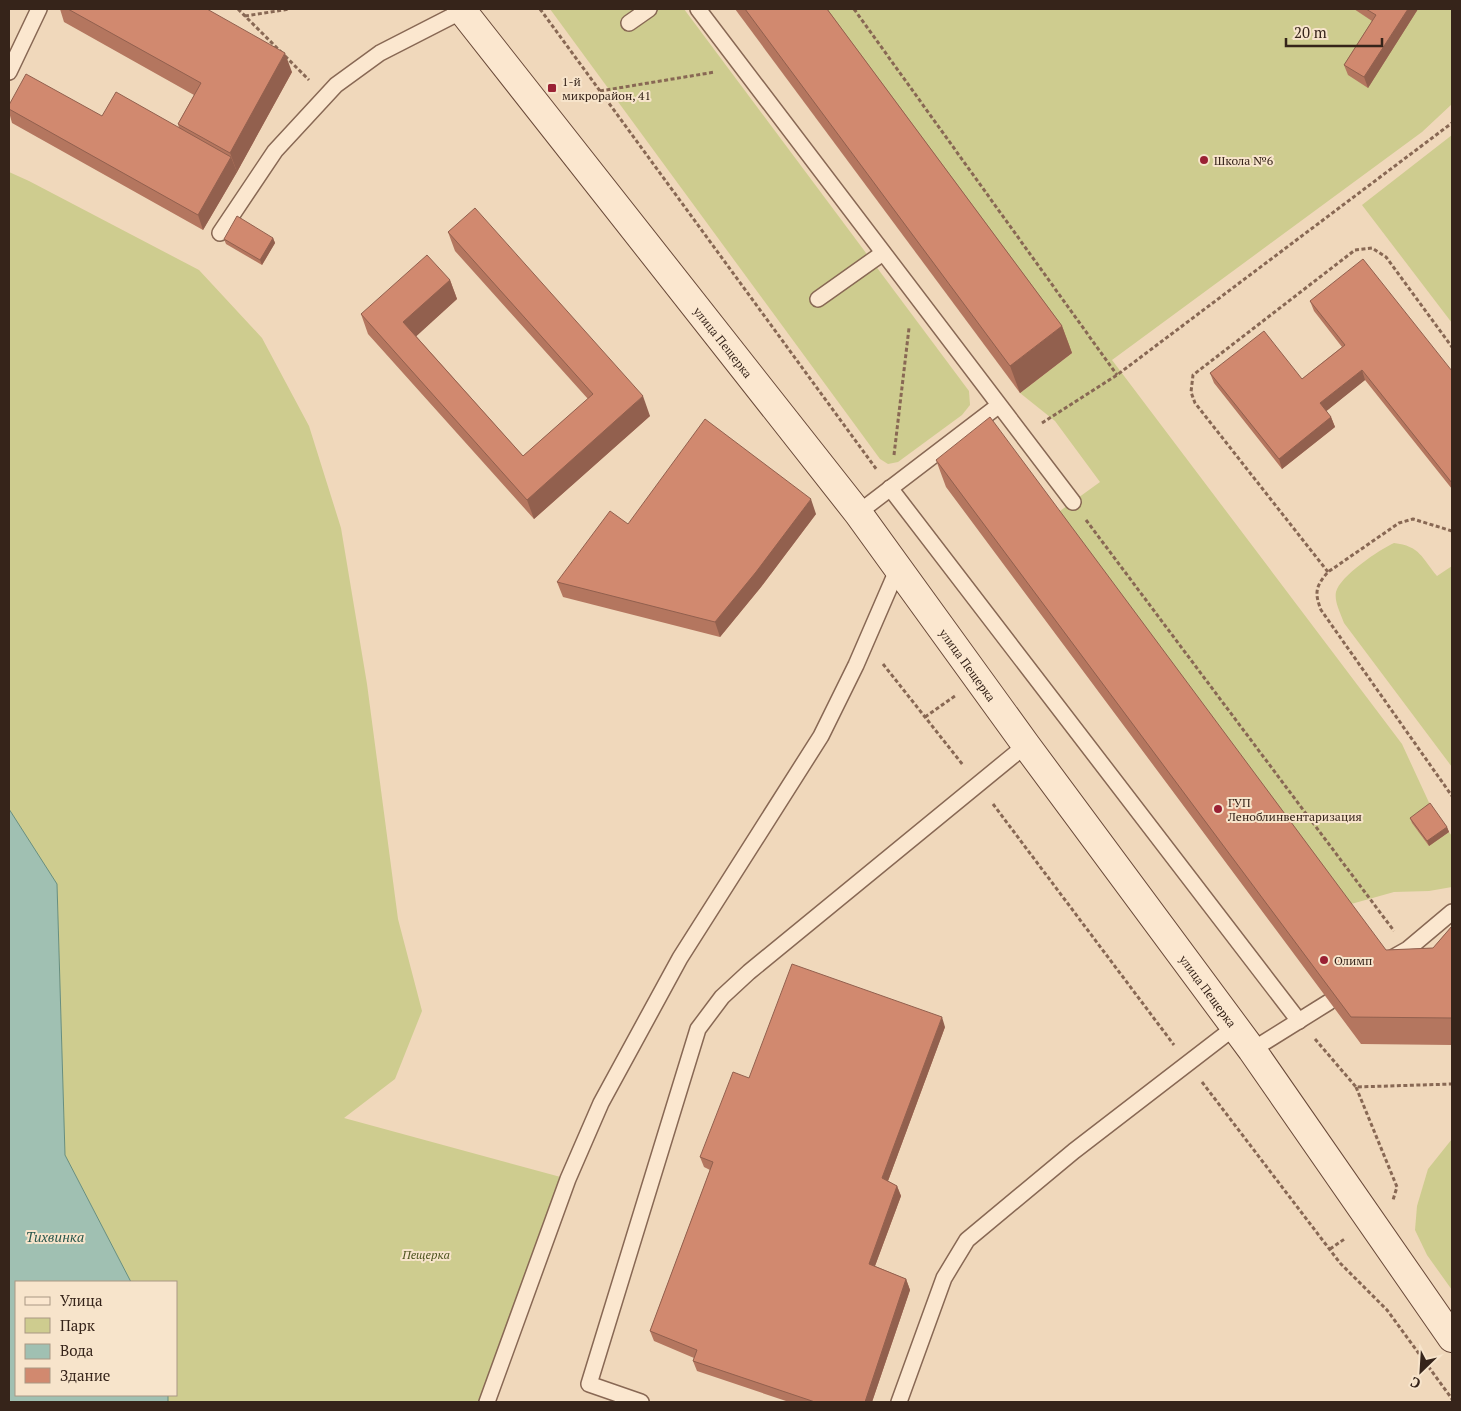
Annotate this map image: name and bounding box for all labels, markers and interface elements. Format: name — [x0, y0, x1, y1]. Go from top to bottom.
scale bar — [1286, 15, 1382, 47]
text: 20 m — [1294, 22, 1327, 42]
place label: 1-й микрорайон, 41 — [562, 74, 651, 103]
marker: 1-й микрорайон, 41 — [546, 82, 558, 94]
place label: Школа №6 — [1214, 153, 1274, 168]
marker: Школа №6 — [1198, 154, 1210, 166]
street label: улица Пещерка — [690, 303, 756, 381]
street label: улица Пещерка — [936, 625, 999, 704]
place label: ГУП Леноблинвентаризация — [1227, 795, 1362, 824]
marker: ГУП Леноблинвентаризация — [1212, 803, 1224, 815]
street label: улица Пещерка — [1176, 951, 1240, 1030]
place label: Олимп — [1334, 953, 1372, 968]
marker: Олимп — [1318, 954, 1330, 966]
water label: Тихвинка — [26, 1227, 84, 1246]
park label: Пещерка — [401, 1247, 450, 1262]
legend — [15, 1281, 178, 1396]
text: Улица — [60, 1290, 103, 1310]
text: Парк — [60, 1315, 96, 1335]
text: Вода — [60, 1340, 94, 1360]
north arrow — [1396, 1346, 1446, 1396]
text: Здание — [60, 1365, 110, 1385]
text: С — [1407, 1373, 1423, 1394]

